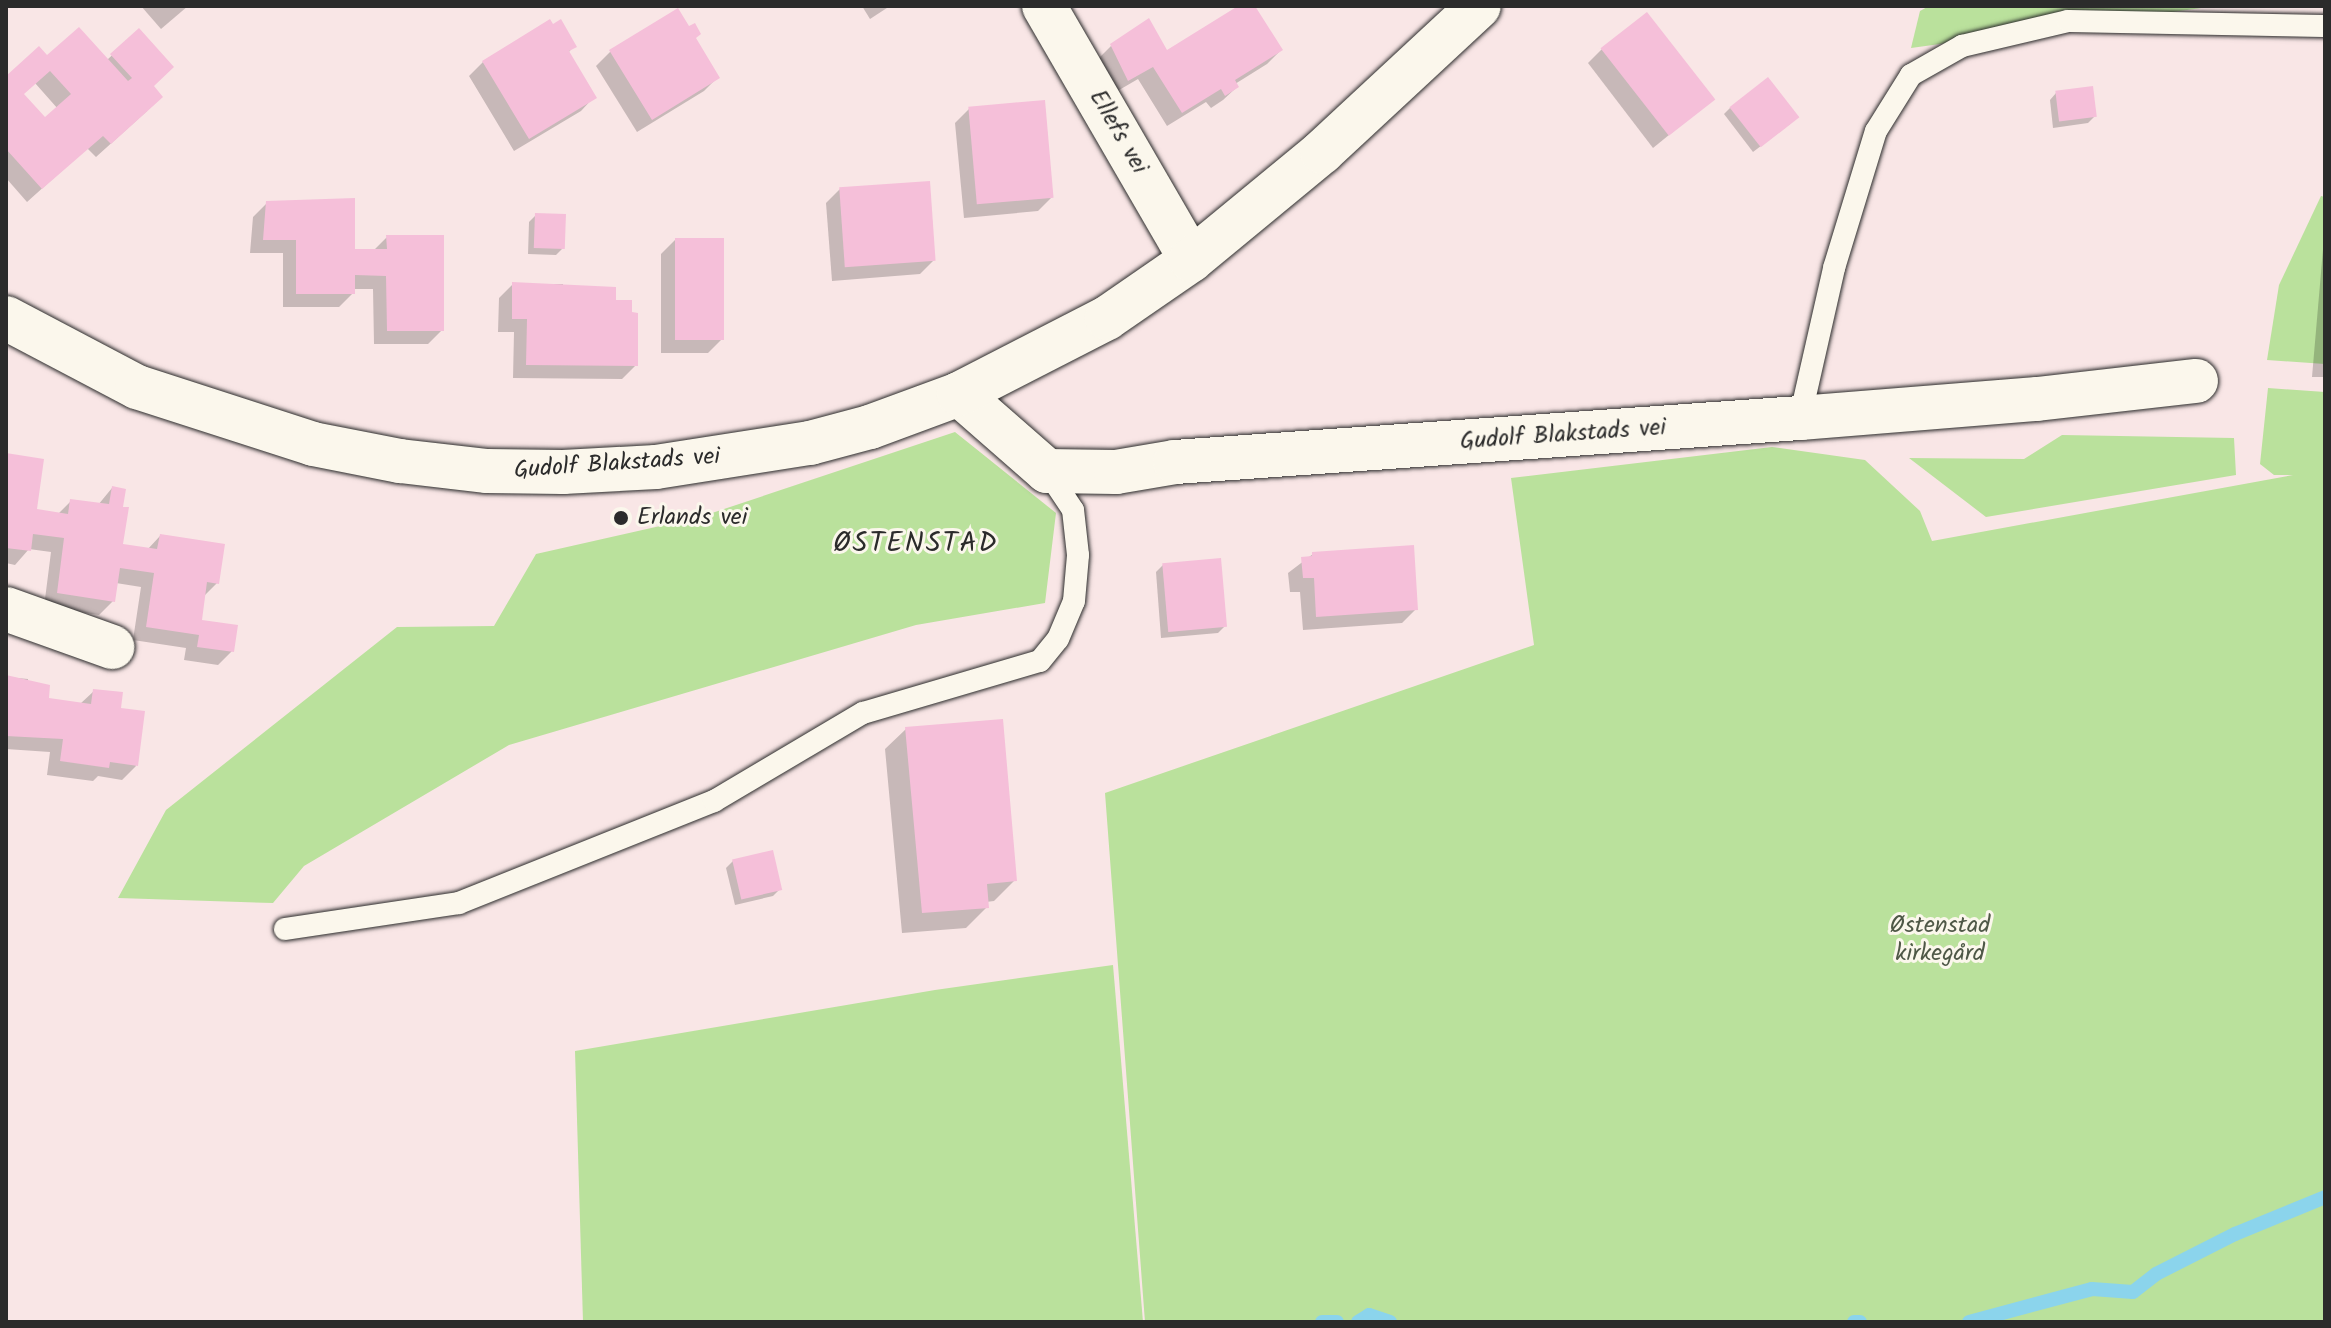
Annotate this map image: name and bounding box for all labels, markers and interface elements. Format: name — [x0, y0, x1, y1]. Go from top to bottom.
street label: Ellefs vei — [1083, 85, 1153, 179]
street label: Gudolf Blakstads vei — [1459, 413, 1667, 457]
street label: Gudolf Blakstads vei — [513, 442, 721, 486]
place label: Erlands vei — [637, 504, 747, 532]
marker: Erlands vei — [612, 509, 630, 527]
district label: ØSTENSTAD — [833, 527, 999, 561]
park label: Østenstad kirkegård — [1890, 912, 1990, 968]

